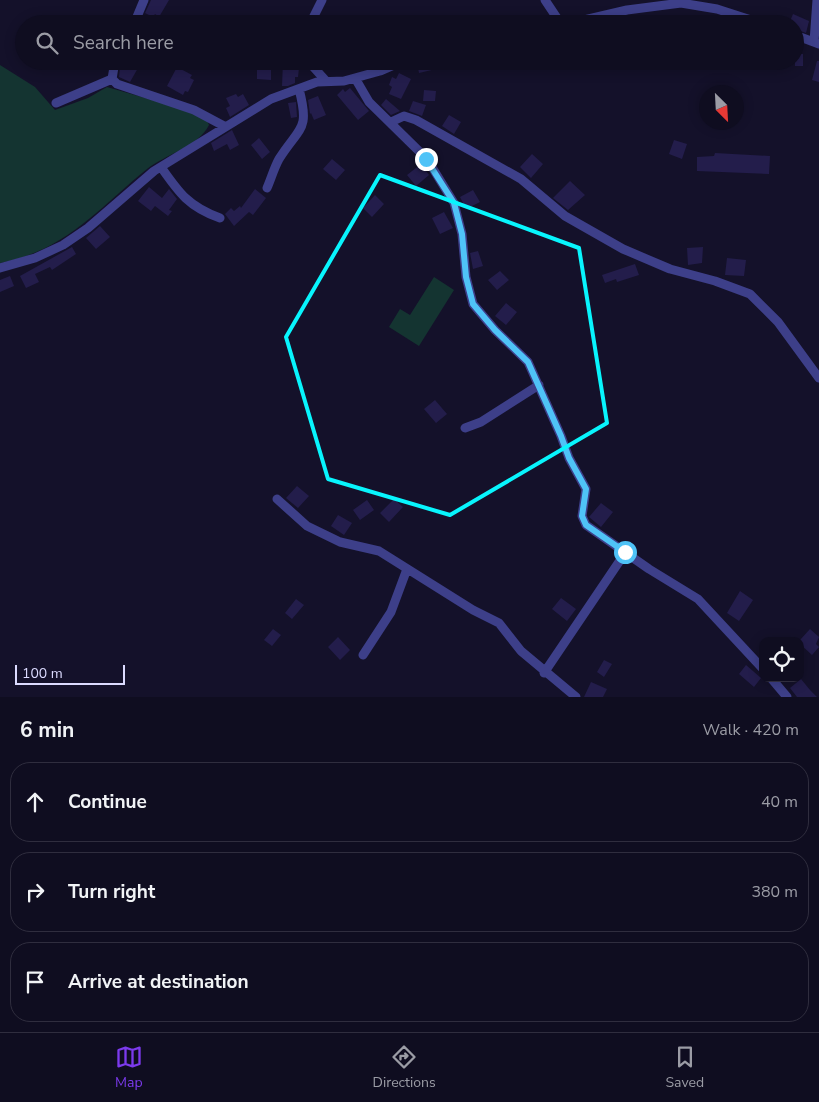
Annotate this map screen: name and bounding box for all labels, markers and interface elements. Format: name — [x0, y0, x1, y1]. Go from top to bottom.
search box — [15, 15, 804, 70]
icon: search — [33, 29, 61, 57]
text: Search here — [73, 30, 174, 56]
north arrow — [699, 85, 744, 130]
route end — [415, 148, 438, 171]
route start — [614, 541, 637, 564]
map controls — [759, 637, 804, 682]
button: locate — [759, 637, 804, 682]
scale bar — [15, 662, 125, 685]
text: 100 m — [22, 664, 63, 683]
text: 6 min — [20, 716, 74, 744]
text: Walk · 420 m — [703, 719, 799, 741]
icon: ahead — [21, 788, 49, 816]
text: Continue — [68, 789, 147, 815]
text: 40 m — [761, 791, 798, 813]
icon: right — [21, 878, 49, 906]
text: Turn right — [68, 879, 155, 905]
text: 380 m — [751, 881, 798, 903]
icon: arrive — [21, 968, 49, 996]
text: Arrive at destination — [68, 969, 249, 995]
tab: Map — [115, 1043, 143, 1092]
tab: Directions — [373, 1043, 436, 1092]
tab: Saved — [665, 1043, 704, 1092]

